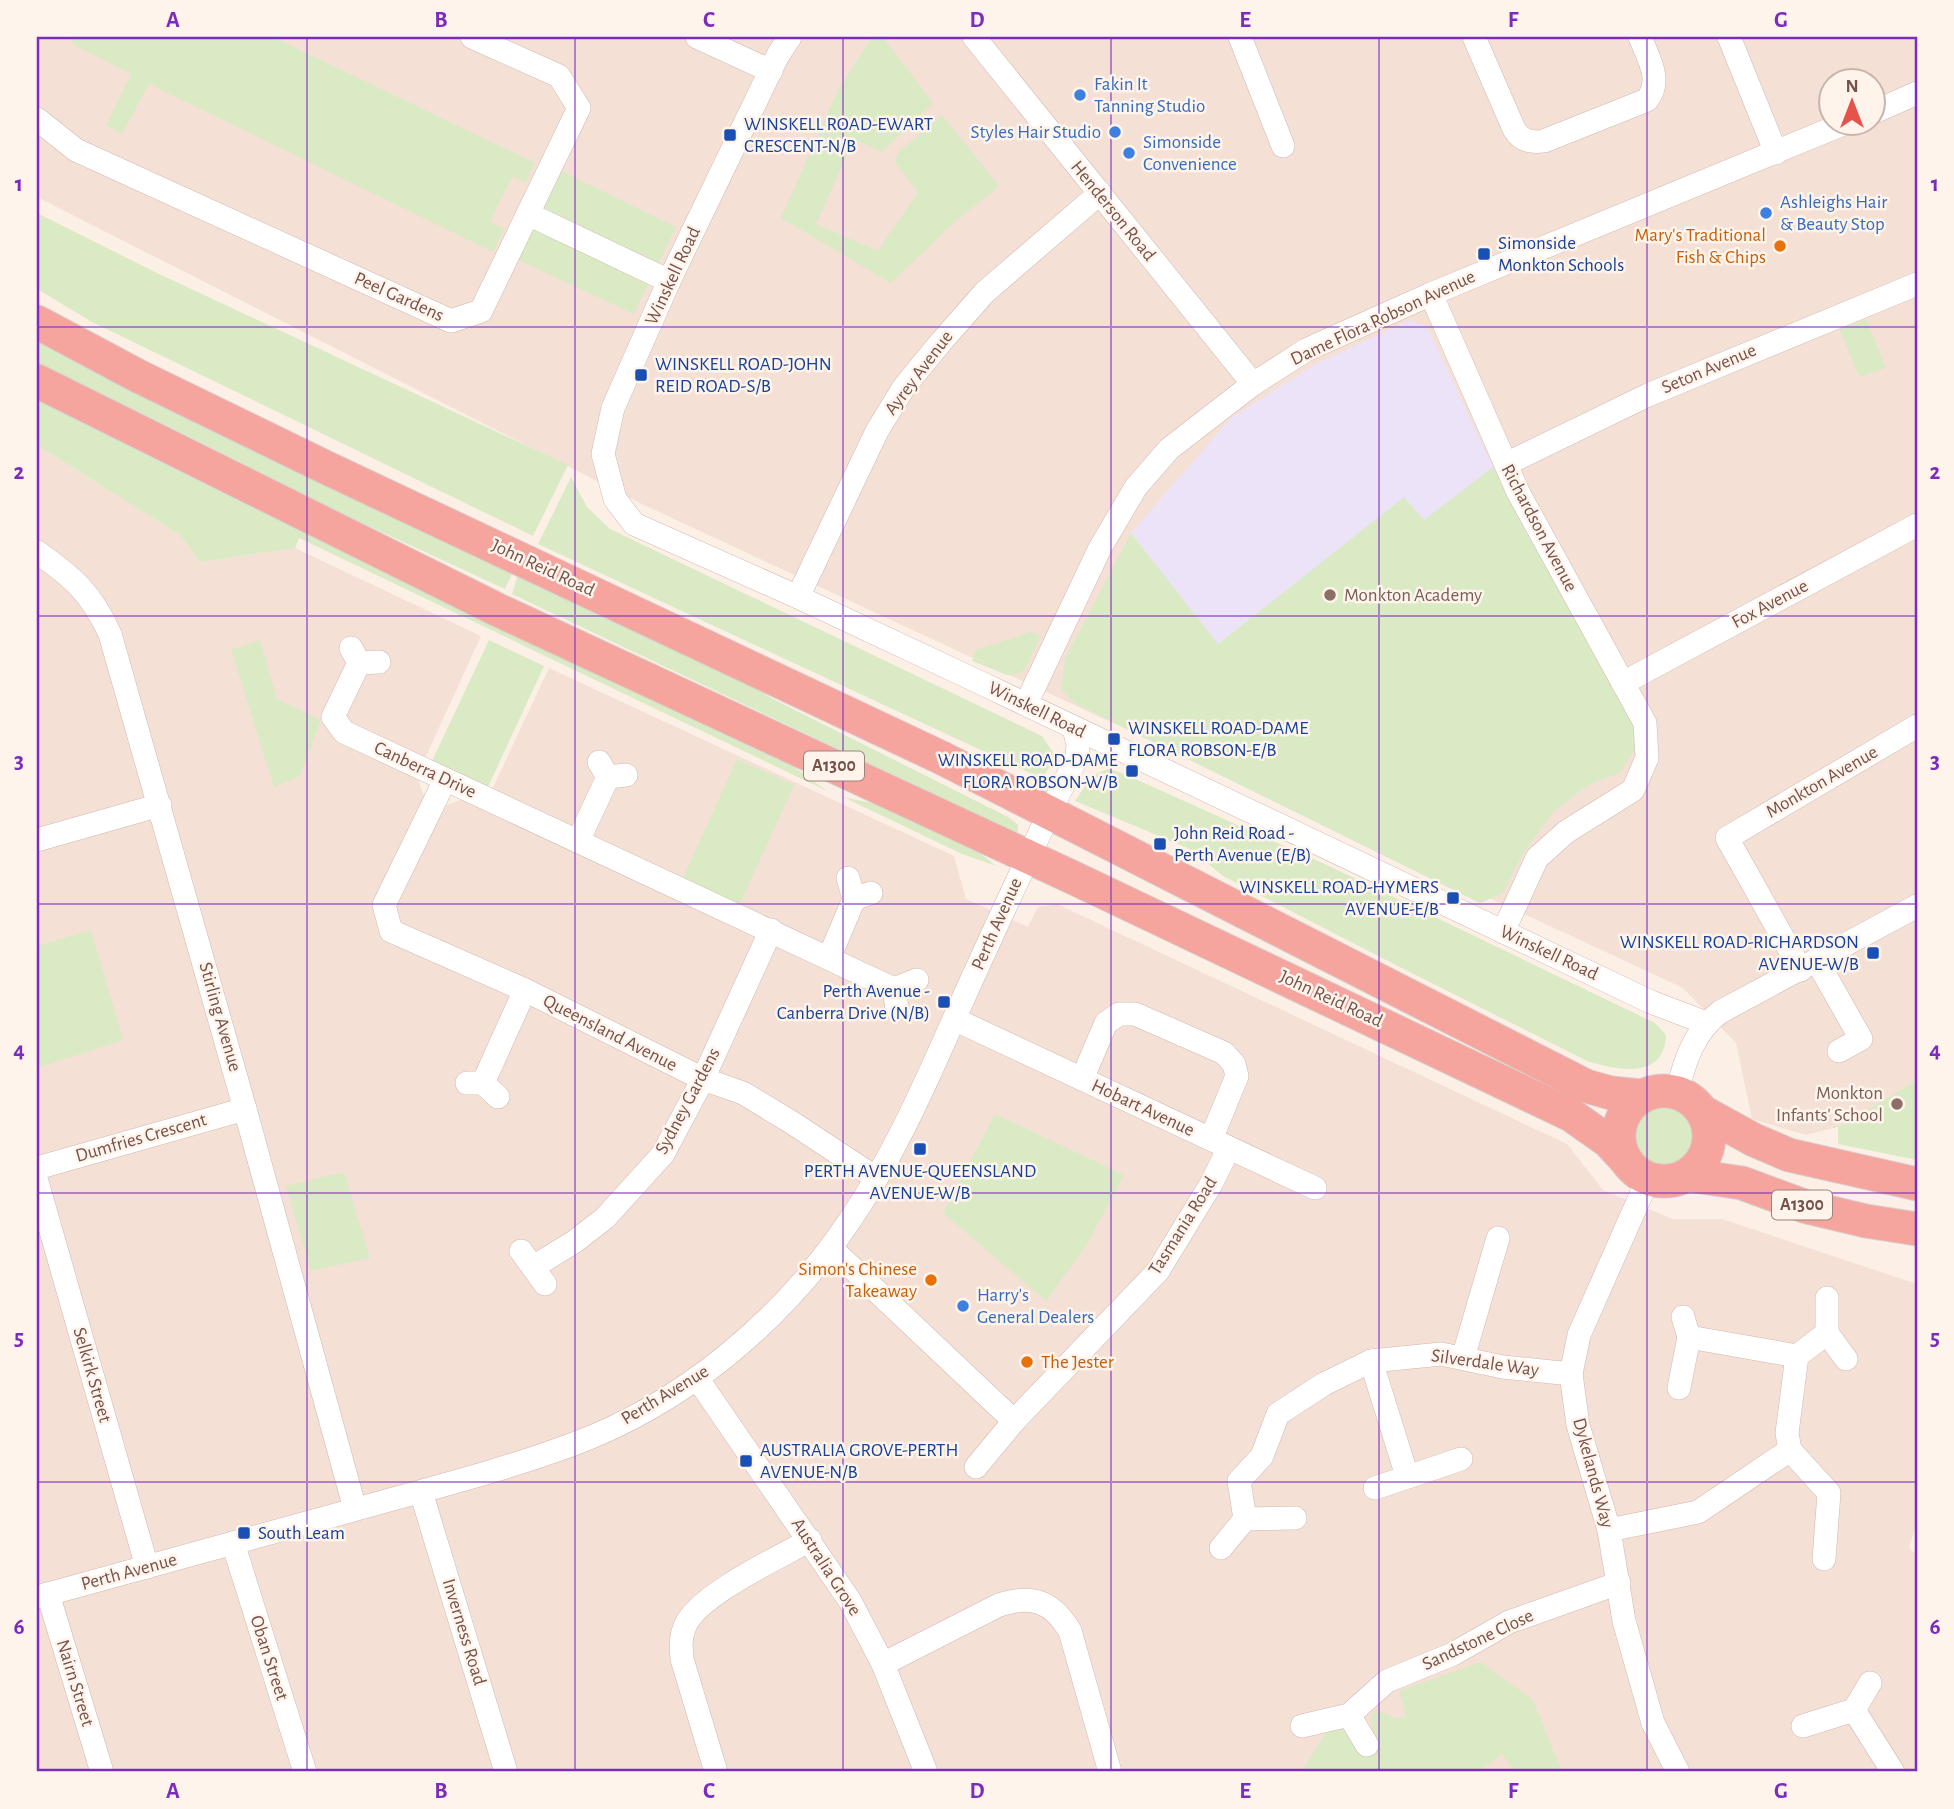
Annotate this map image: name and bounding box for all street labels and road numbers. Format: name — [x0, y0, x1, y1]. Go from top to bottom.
street label: Henderson Road — [1067, 157, 1159, 265]
street label: Winskell Road — [642, 224, 704, 328]
street label: Dame Flora Robson Avenue — [1288, 267, 1478, 369]
street label: Peel Gardens — [351, 269, 447, 325]
street label: Ayrey Avenue — [881, 327, 957, 419]
street label: Seton Avenue — [1659, 341, 1759, 397]
street label: Richardson Avenue — [1497, 461, 1581, 595]
street label: John Reid Road — [488, 536, 598, 600]
street label: Fox Avenue — [1729, 576, 1811, 632]
street label: Winskell Road — [985, 678, 1089, 742]
street label: Canberra Drive — [371, 738, 479, 802]
street label: Monkton Avenue — [1763, 742, 1881, 822]
road number: A1300 — [804, 752, 864, 780]
street label: Perth Avenue — [968, 875, 1026, 973]
street label: Winskell Road — [1497, 922, 1601, 984]
street label: Stirling Avenue — [195, 960, 245, 1074]
street label: John Reid Road — [1276, 967, 1386, 1031]
street label: Queensland Avenue — [540, 991, 680, 1075]
street label: Sydney Gardens — [652, 1045, 724, 1157]
street label: Hobart Avenue — [1089, 1076, 1197, 1140]
street label: Dumfries Crescent — [73, 1110, 209, 1166]
street label: Tasmania Road — [1145, 1173, 1221, 1278]
road number: A1300 — [1772, 1190, 1832, 1220]
street label: Selkirk Street — [69, 1325, 115, 1425]
street label: Silverdale Way — [1430, 1346, 1540, 1380]
street label: Perth Avenue — [618, 1362, 712, 1428]
street label: Dykelands Way — [1569, 1416, 1617, 1530]
street label: Australia Grove — [788, 1515, 864, 1619]
street label: Perth Avenue — [79, 1550, 179, 1594]
street label: Inverness Road — [439, 1576, 489, 1688]
street label: Sandstone Close — [1420, 1606, 1536, 1674]
street label: Oban Street — [246, 1613, 292, 1703]
street label: Nairn Street — [53, 1637, 97, 1729]

